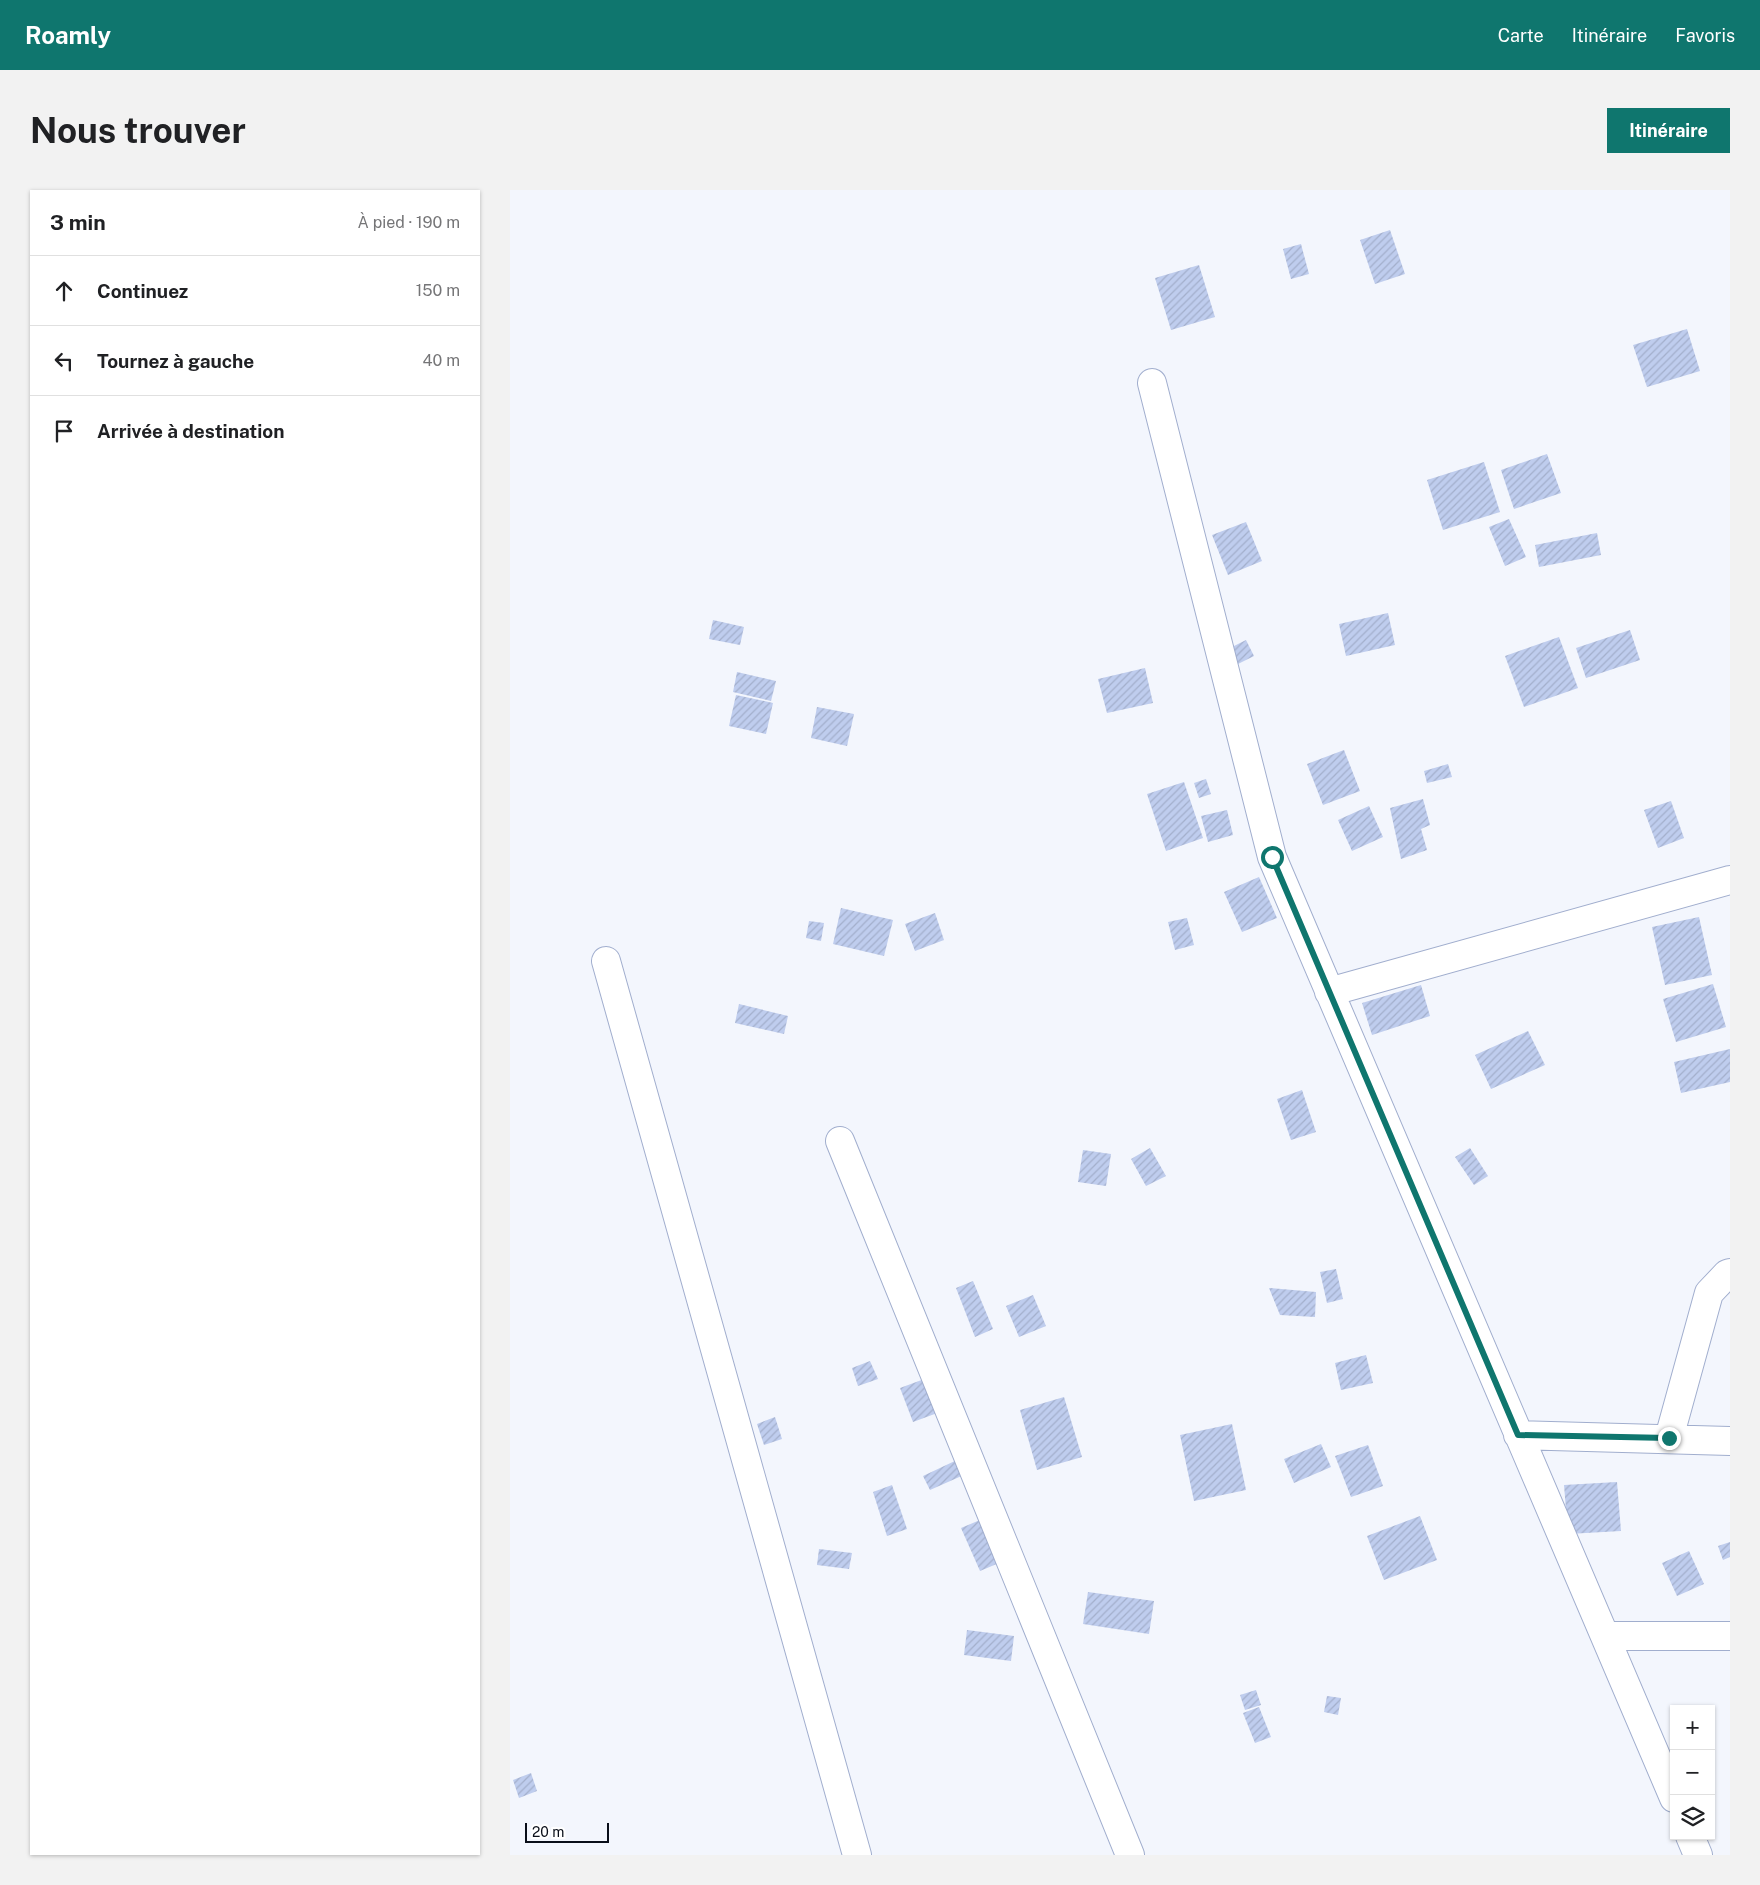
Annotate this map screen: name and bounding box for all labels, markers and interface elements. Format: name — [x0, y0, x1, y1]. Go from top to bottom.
text: Roamly — [25, 21, 111, 49]
text: Carte — [1498, 25, 1544, 46]
text: Itinéraire — [1572, 25, 1647, 46]
text: Favoris — [1675, 25, 1735, 46]
button: Itinéraire — [1607, 108, 1730, 153]
text: Nous trouver — [30, 110, 246, 151]
text: 3 min — [50, 210, 106, 235]
text: À pied · 190 m — [357, 213, 460, 232]
icon: ahead — [50, 277, 78, 305]
text: Continuez — [97, 280, 188, 302]
text: 150 m — [416, 281, 460, 300]
icon: left — [50, 347, 78, 375]
text: Tournez à gauche — [97, 350, 254, 372]
text: 40 m — [422, 351, 460, 370]
icon: arrive — [50, 417, 78, 445]
text: Arrivée à destination — [97, 420, 285, 442]
route start — [1261, 846, 1284, 869]
route end — [1658, 1427, 1681, 1450]
map controls — [1670, 1705, 1715, 1840]
button: + — [1670, 1705, 1715, 1750]
button: − — [1670, 1750, 1715, 1795]
button: layers — [1670, 1795, 1715, 1840]
scale bar — [525, 1820, 609, 1843]
text: 20 m — [532, 1824, 564, 1840]

